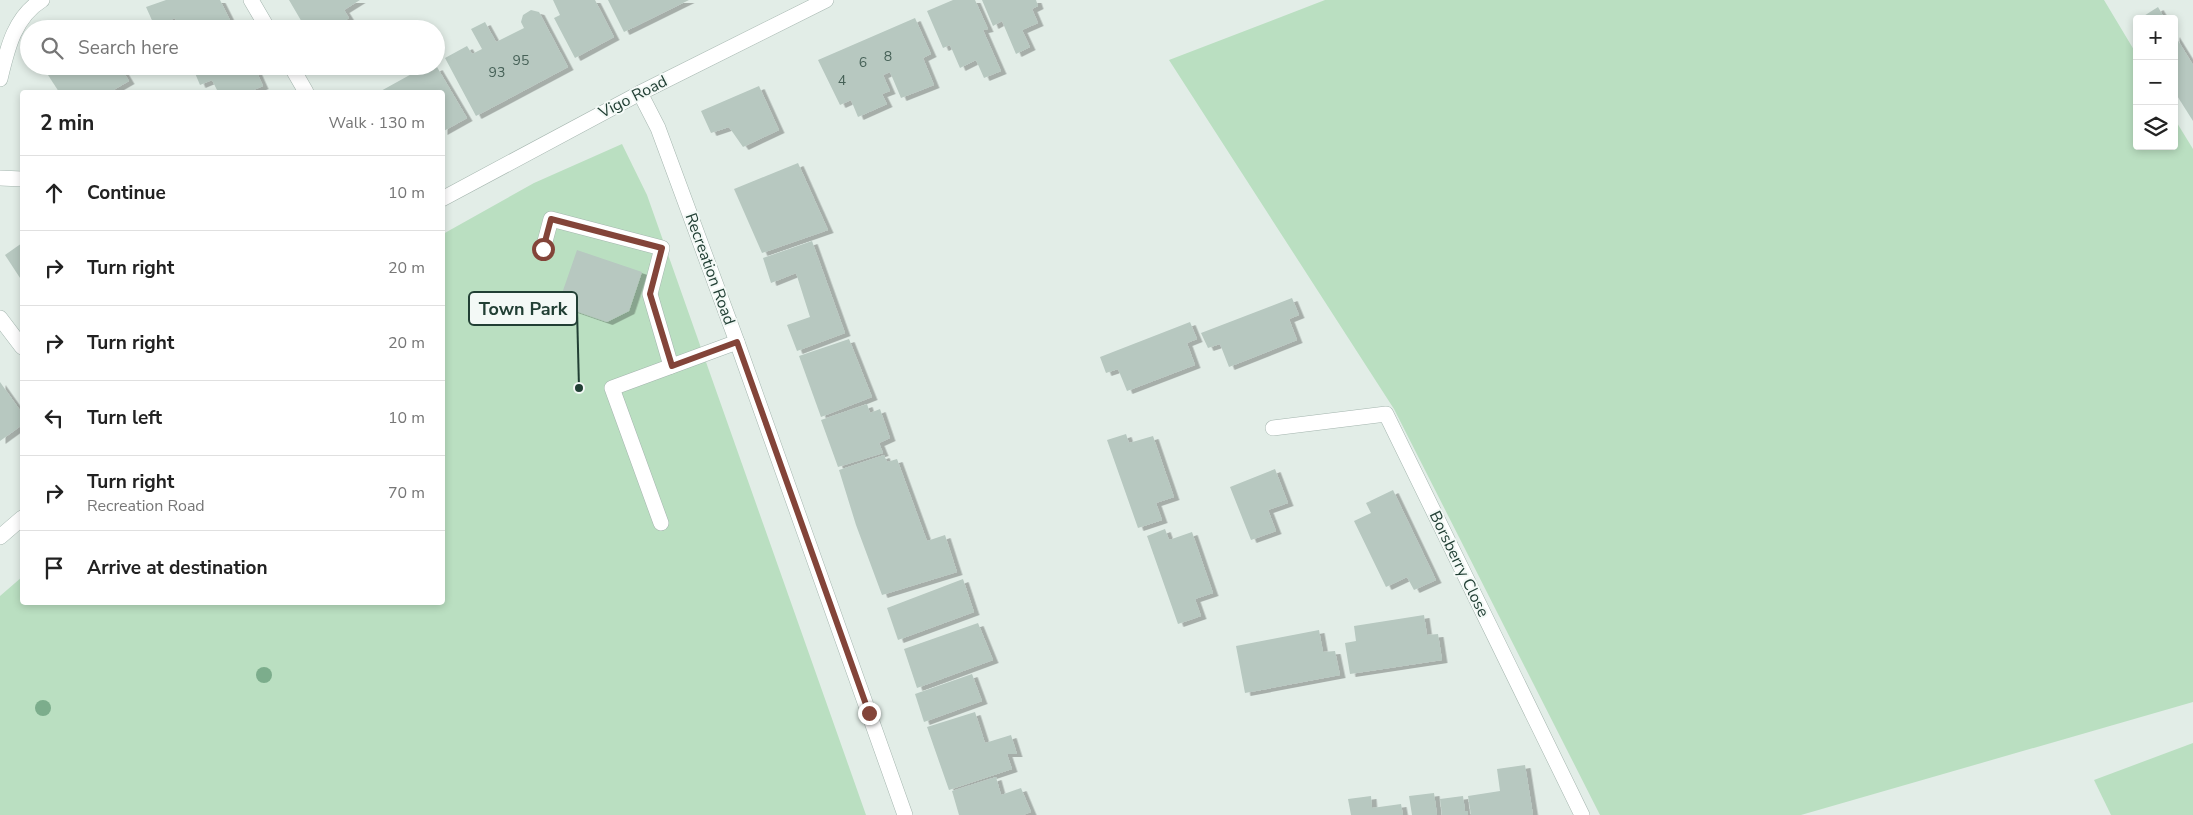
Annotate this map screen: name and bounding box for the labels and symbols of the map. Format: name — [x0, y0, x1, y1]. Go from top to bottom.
house number: 8 — [884, 47, 892, 66]
house number: 95 — [513, 51, 529, 70]
house number: 6 — [859, 53, 867, 72]
house number: 93 — [489, 63, 505, 82]
street label: Vigo Road — [594, 70, 671, 124]
house number: 4 — [838, 71, 846, 90]
street label: Recreation Road — [680, 210, 740, 328]
route start — [532, 238, 555, 261]
callout: Town Park — [469, 292, 577, 325]
text: Town Park — [479, 297, 568, 321]
street label: Borsberry Close — [1424, 507, 1494, 621]
route end — [858, 702, 881, 725]

